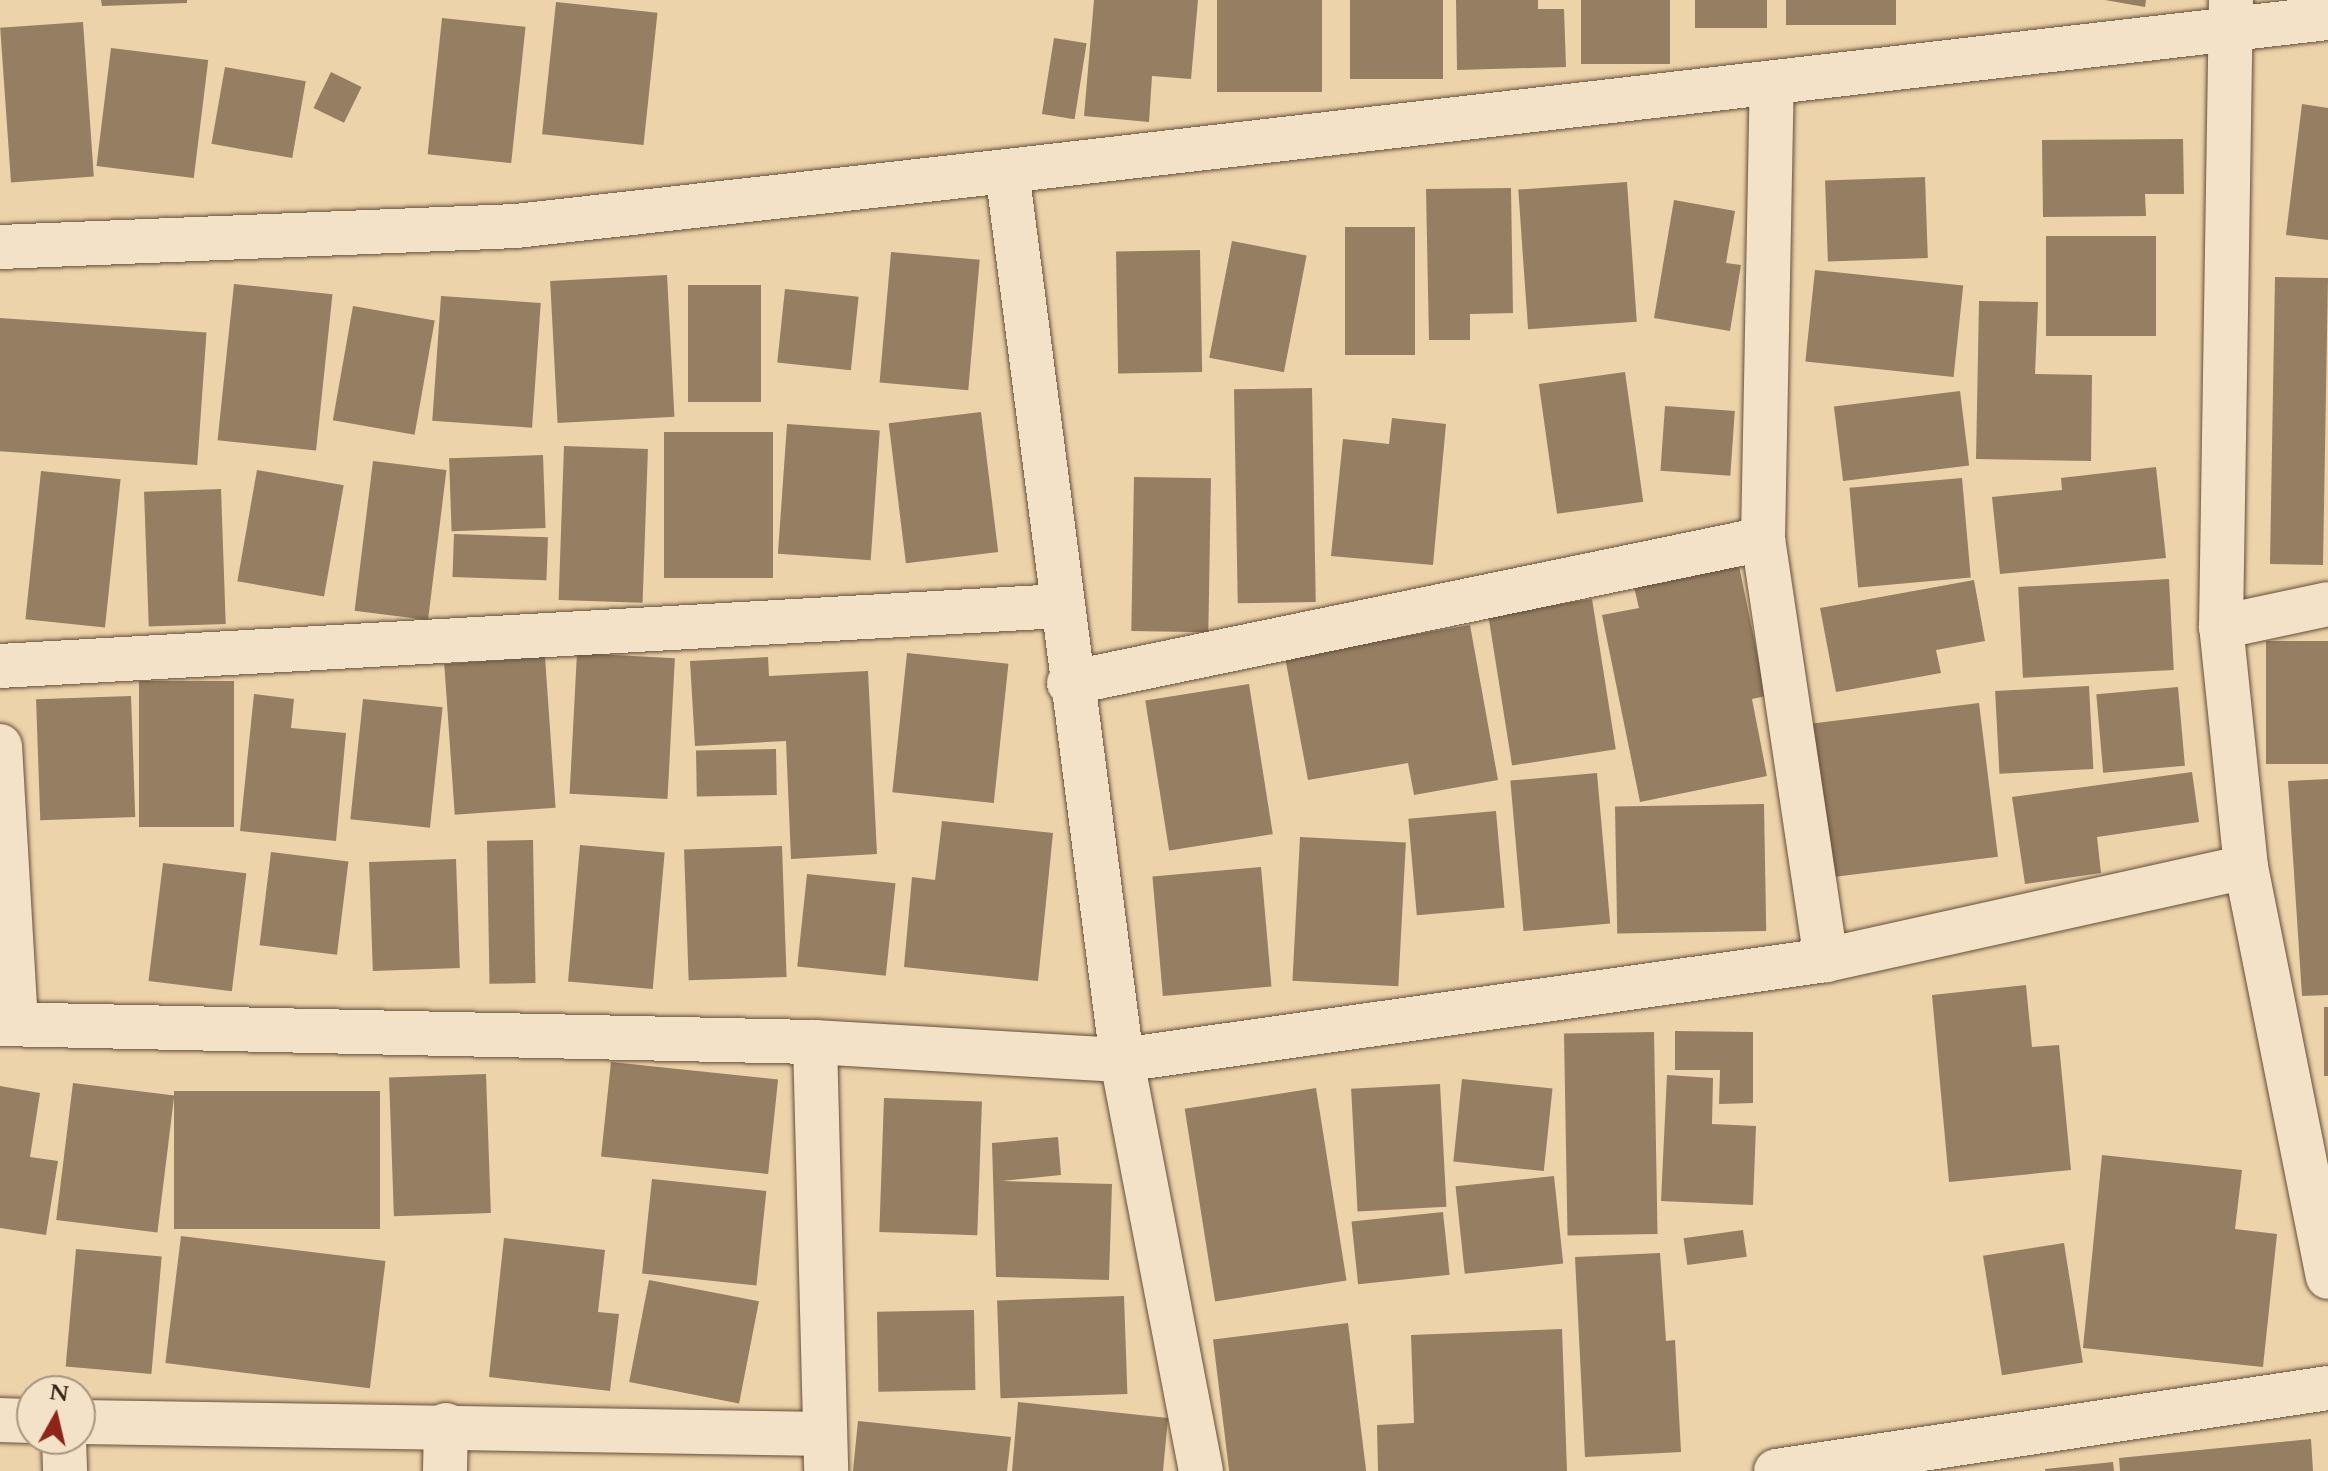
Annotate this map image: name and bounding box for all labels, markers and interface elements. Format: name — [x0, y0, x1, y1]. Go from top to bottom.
north arrow — [16, 1375, 96, 1455]
text: N — [48, 1377, 71, 1409]

